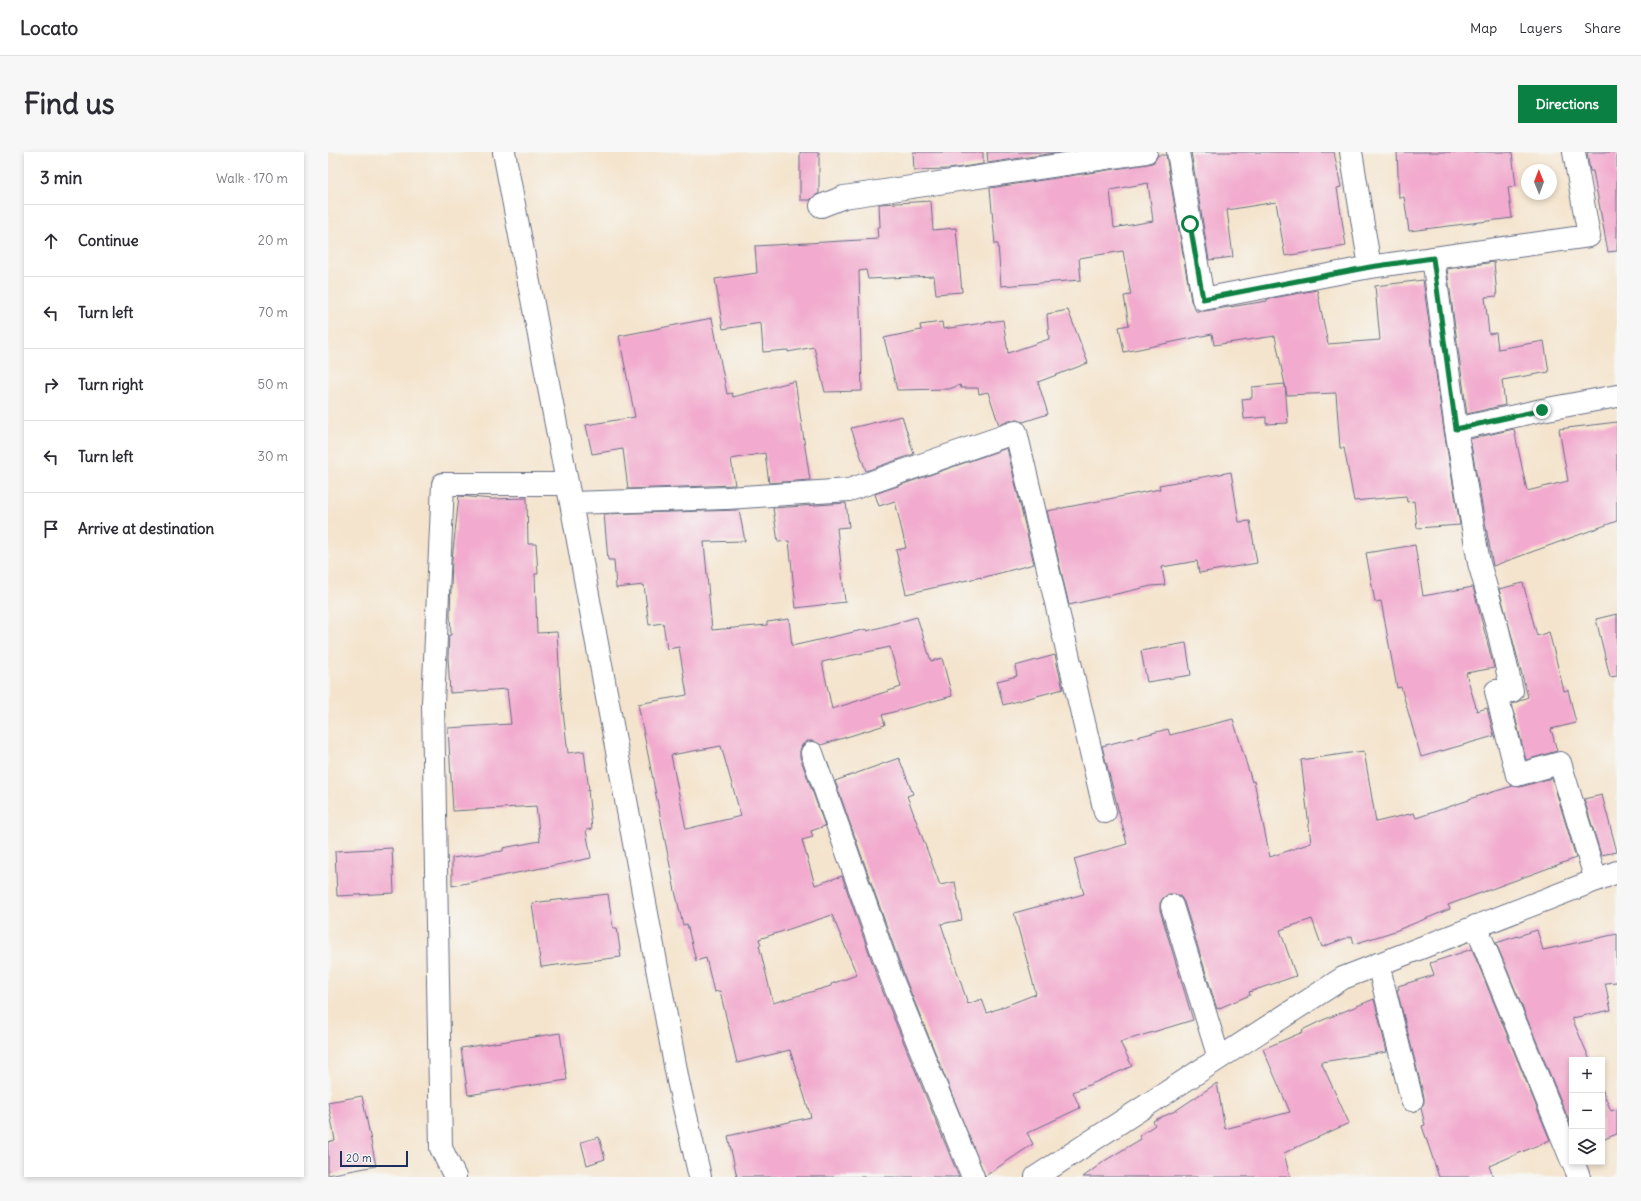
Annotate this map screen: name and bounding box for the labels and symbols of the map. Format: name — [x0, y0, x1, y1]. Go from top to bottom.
north arrow — [1521, 164, 1557, 200]
route start — [1181, 215, 1199, 233]
route end — [1533, 401, 1551, 419]
scale bar — [340, 1149, 408, 1168]

